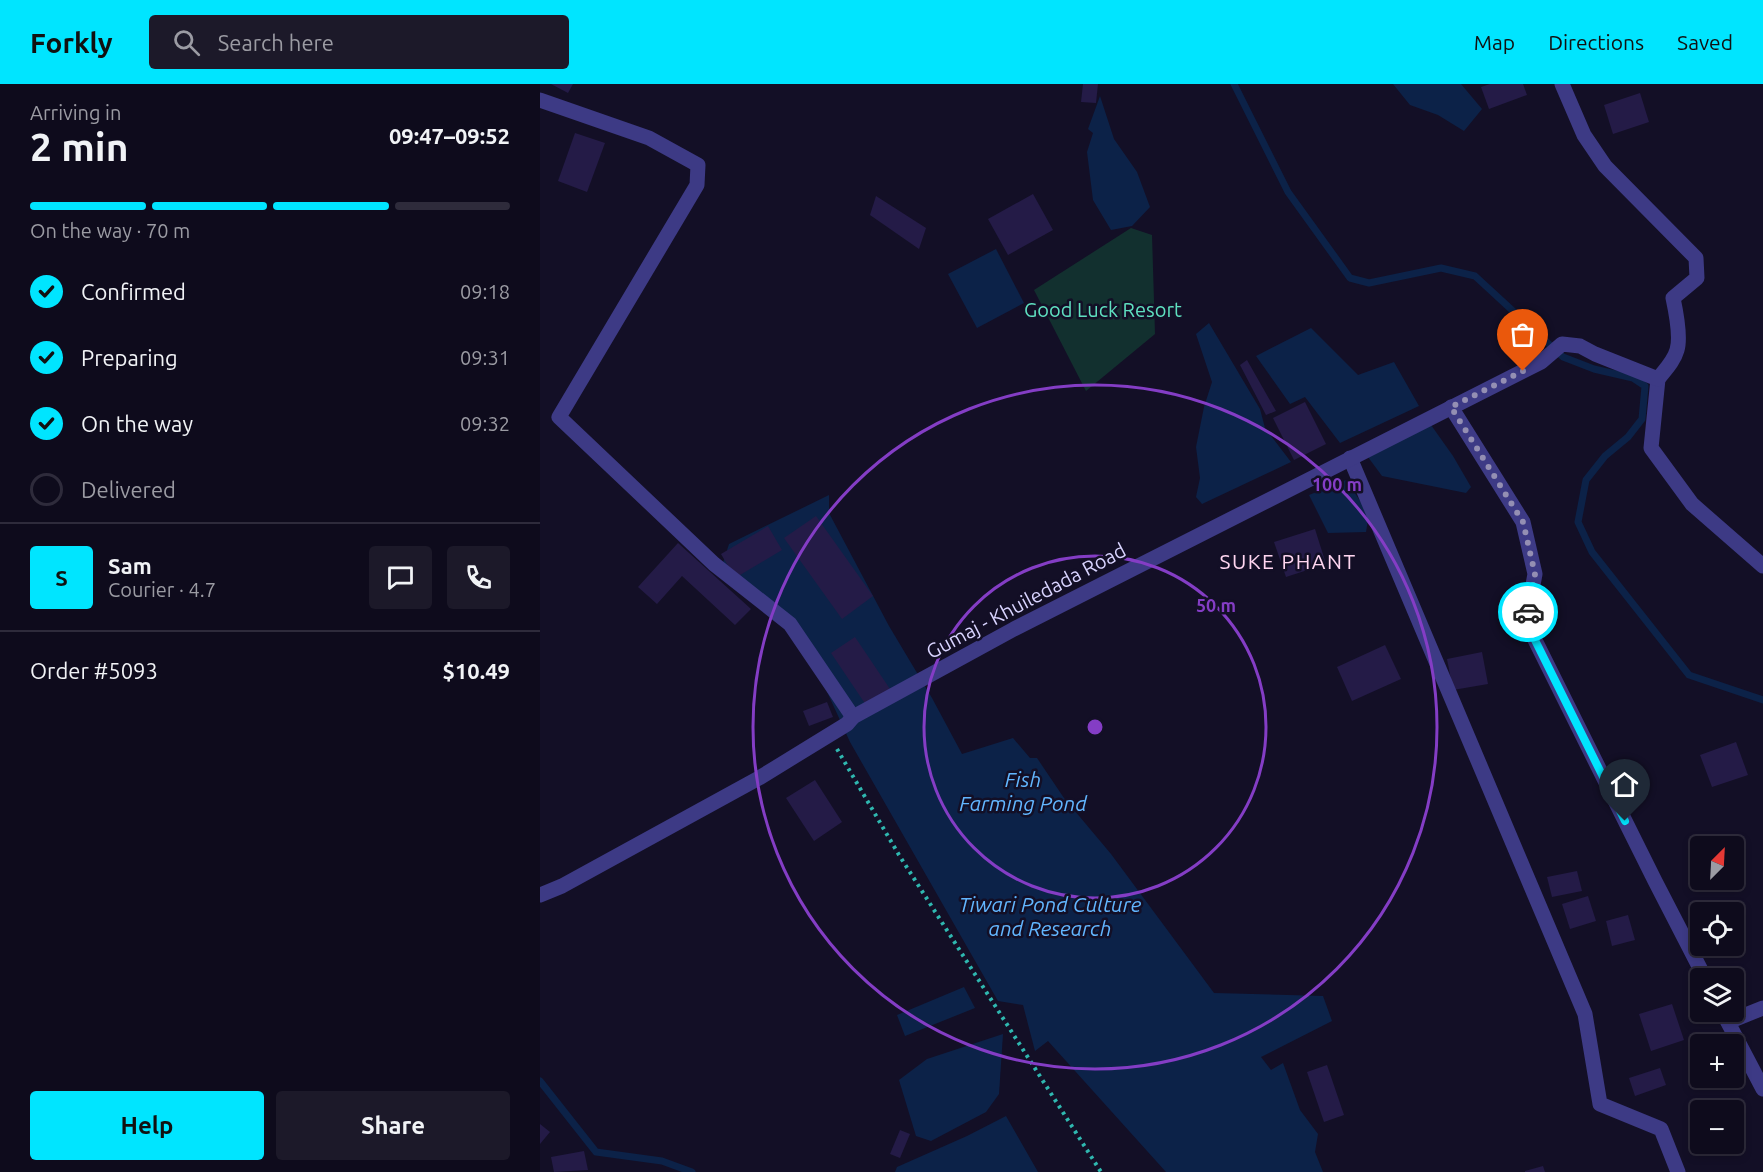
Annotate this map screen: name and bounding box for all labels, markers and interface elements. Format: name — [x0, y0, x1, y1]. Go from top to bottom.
search box — [149, 15, 569, 69]
icon: search — [170, 26, 203, 59]
text: Forkly — [30, 27, 113, 58]
text: Search here — [218, 30, 334, 55]
text: Map — [1474, 30, 1515, 54]
text: Directions — [1548, 30, 1644, 54]
text: Saved — [1677, 30, 1733, 54]
text: Arriving in — [30, 101, 121, 124]
text: 09:47–09:52 — [389, 123, 510, 148]
text: 2 min — [30, 125, 129, 168]
text: On the way · 70 m — [30, 219, 190, 242]
icon: check — [30, 275, 63, 308]
text: Confirmed — [81, 279, 186, 304]
text: 09:18 — [460, 280, 510, 303]
park label: Good Luck Resort — [1024, 298, 1182, 321]
pin — [1497, 309, 1548, 371]
icon: bag — [1506, 318, 1539, 351]
icon: check — [30, 341, 63, 374]
text: Preparing — [81, 345, 178, 370]
text: 09:31 — [460, 346, 510, 369]
icon: check — [30, 407, 63, 440]
text: On the way — [81, 411, 193, 436]
text: 09:32 — [460, 412, 510, 435]
text: 100 m — [1312, 474, 1362, 494]
text: Delivered — [81, 477, 176, 502]
street label: Gumaj - Khuiledada Road — [922, 538, 1130, 663]
button: chat — [369, 546, 432, 609]
button: phone — [447, 546, 510, 609]
district label: SUKE PHANT — [1219, 549, 1357, 573]
text: Sam — [108, 553, 152, 578]
text: S — [55, 565, 68, 590]
text: Courier · 4.7 — [108, 578, 216, 601]
courier — [1498, 582, 1558, 642]
text: 50 m — [1196, 595, 1236, 615]
icon: car — [1512, 596, 1545, 629]
text: Order #5093 — [30, 658, 158, 683]
text: $10.49 — [443, 658, 510, 683]
centre of rings — [1085, 717, 1105, 737]
pin — [1599, 759, 1650, 821]
water label: Fish Farming Pond — [959, 767, 1088, 815]
icon: home — [1608, 768, 1641, 801]
north arrow — [1690, 836, 1744, 890]
map controls — [1690, 836, 1744, 1154]
water label: Tiwari Pond Culture and Research — [959, 892, 1142, 940]
button: locate — [1690, 902, 1744, 956]
button: layers — [1690, 968, 1744, 1022]
button: + — [1690, 1034, 1744, 1088]
button: Help — [30, 1091, 264, 1160]
button: Share — [276, 1091, 510, 1160]
button: − — [1690, 1100, 1744, 1154]

